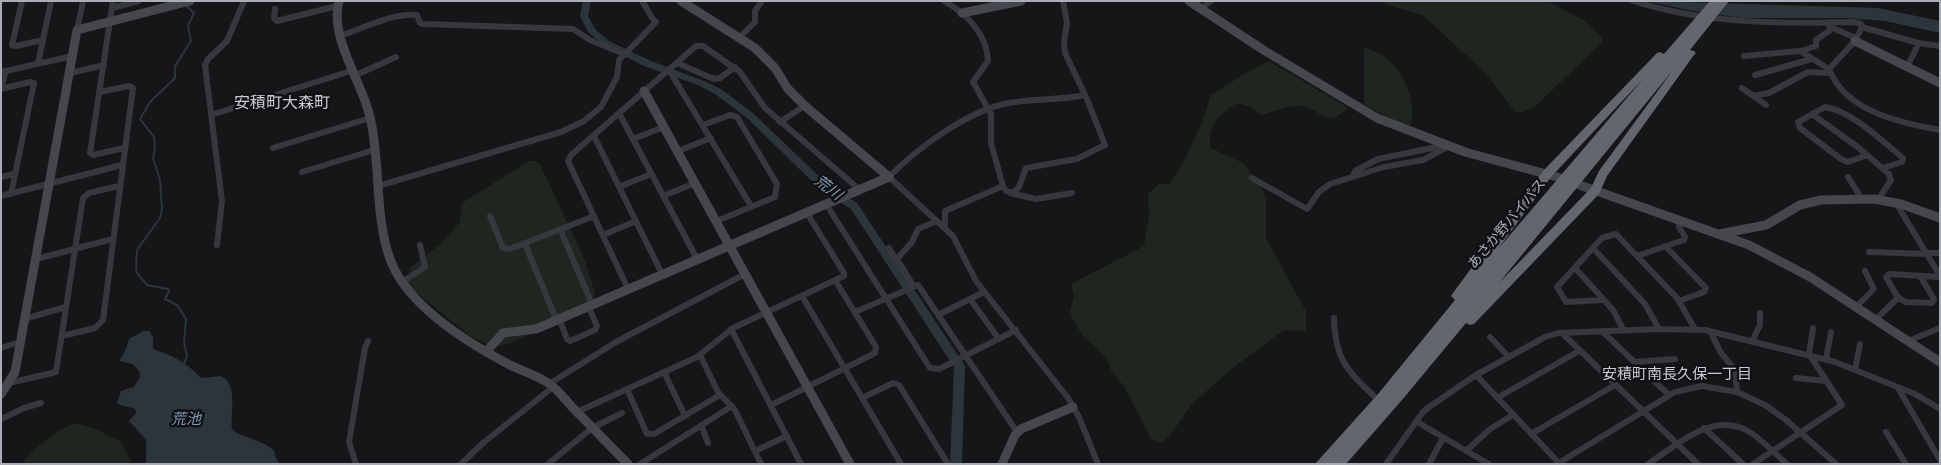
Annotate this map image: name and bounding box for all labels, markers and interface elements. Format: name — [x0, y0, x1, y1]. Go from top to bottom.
district label: 安積町大森町 — [234, 93, 330, 113]
water label: 荒川 — [811, 172, 845, 204]
street label: あさか野バイパス — [1465, 176, 1549, 272]
district label: 安積町南長久保一丁目 — [1602, 366, 1752, 384]
water label: 荒池 — [171, 411, 201, 429]

